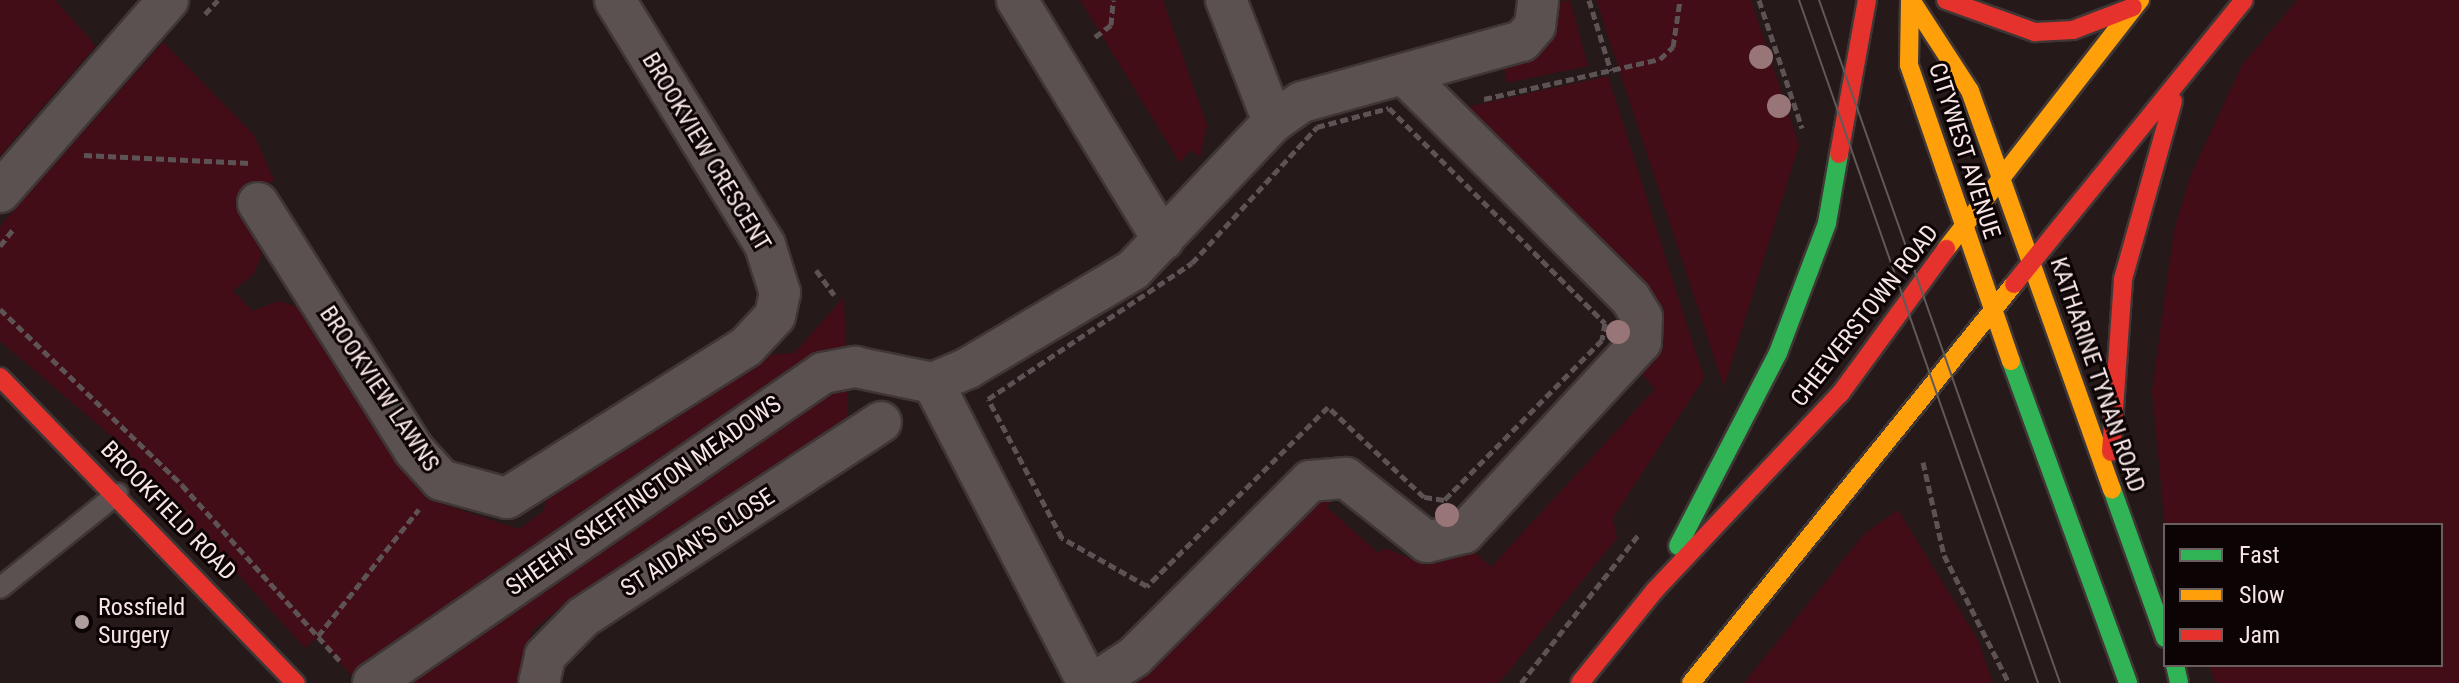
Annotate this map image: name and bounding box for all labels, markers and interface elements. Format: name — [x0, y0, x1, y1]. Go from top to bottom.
street label: BROOKVIEW CRESCENT — [635, 48, 777, 256]
street label: CITYWEST AVENUE — [1922, 59, 2006, 243]
street label: CHEEVERSTOWN ROAD — [1785, 219, 1945, 413]
street label: KATHARINE TYNAN ROAD — [2043, 254, 2151, 496]
street label: BROOKVIEW LAWNS — [313, 301, 445, 477]
street label: SHEEHY SKEFFINGTON MEADOWS — [501, 390, 787, 602]
street label: BROOKFIELD ROAD — [94, 435, 242, 587]
street label: ST AIDAN'S CLOSE — [616, 483, 780, 603]
legend — [2163, 523, 2443, 667]
text: Fast — [2239, 541, 2280, 569]
text: Slow — [2239, 581, 2285, 609]
place label: Rossfield Surgery — [98, 594, 185, 650]
marker: Rossfield Surgery — [73, 613, 91, 631]
text: Jam — [2239, 621, 2280, 649]

